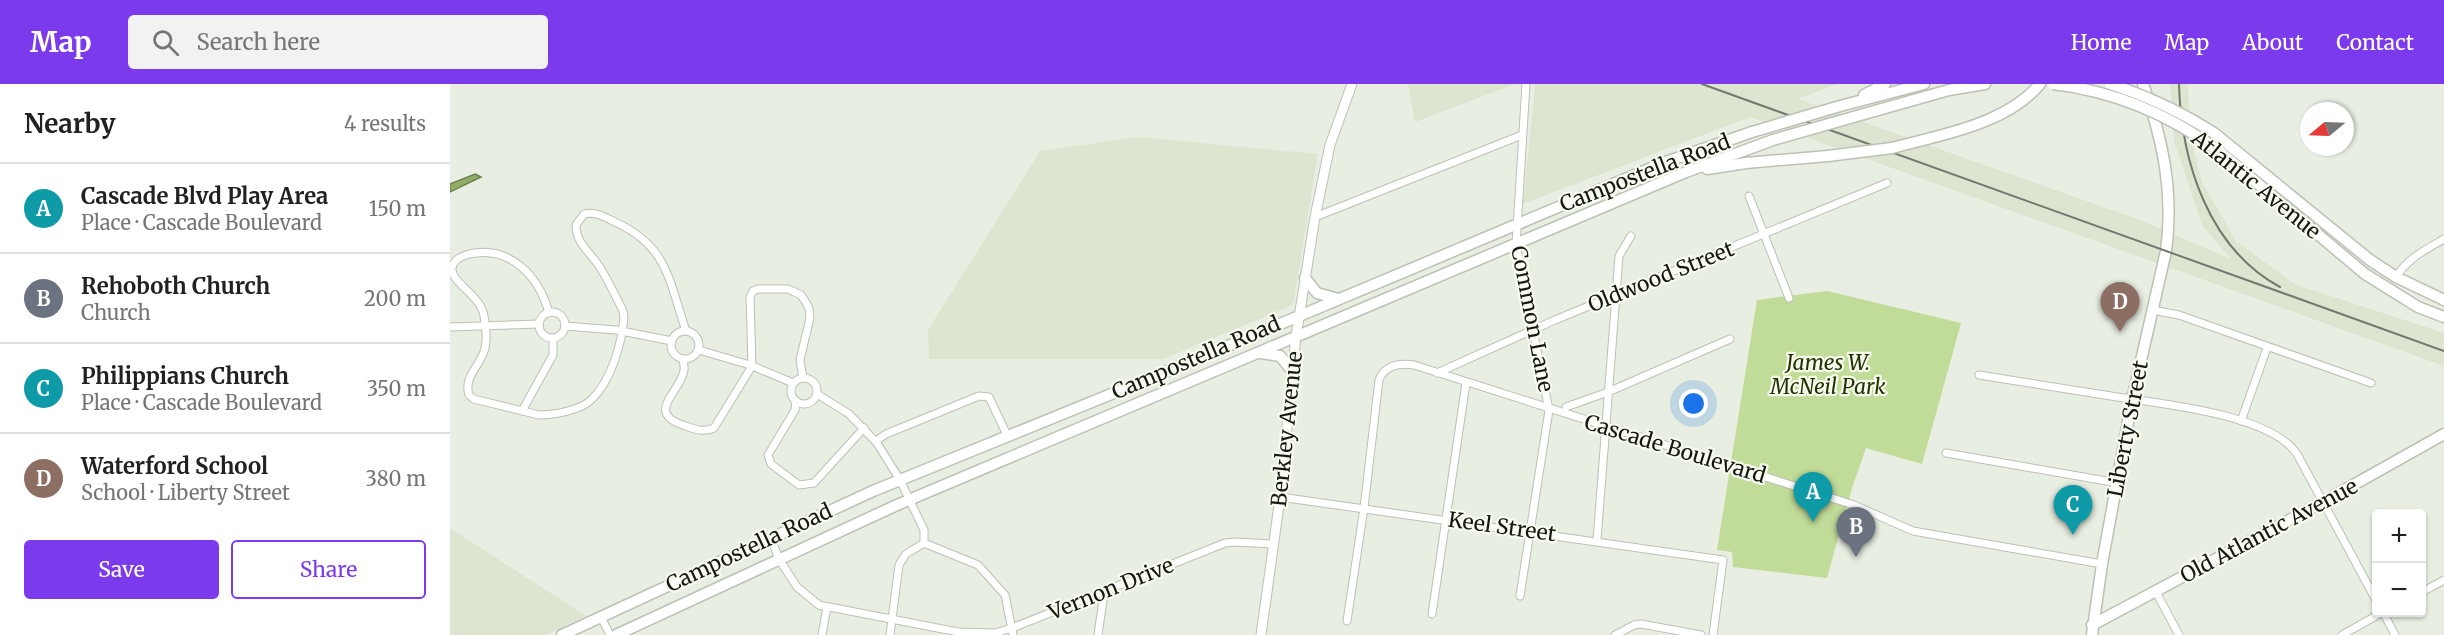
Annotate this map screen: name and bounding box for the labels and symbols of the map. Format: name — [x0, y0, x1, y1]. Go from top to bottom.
north arrow — [2300, 102, 2354, 156]
street label: Atlantic Avenue — [2186, 124, 2326, 245]
street label: Campostella Road — [1556, 127, 1734, 217]
street label: Oldwood Street — [1584, 235, 1738, 318]
street label: Common Lane — [1505, 244, 1560, 394]
pin: D — [2100, 282, 2140, 332]
street label: Campostella Road — [1107, 310, 1284, 405]
park label: James W. McNeil Park — [1769, 349, 1886, 400]
street label: Berkley Avenue — [1265, 350, 1308, 508]
street label: Liberty Street — [2101, 358, 2154, 499]
your location — [1679, 389, 1708, 418]
street label: Cascade Boulevard — [1581, 408, 1769, 489]
pin: A — [1794, 472, 1832, 522]
street label: Old Atlantic Avenue — [2175, 472, 2362, 589]
pin: C — [2054, 486, 2092, 535]
street label: Campostella Road — [661, 497, 837, 598]
street label: Keel Street — [1446, 506, 1558, 547]
pin: B — [1836, 508, 1876, 557]
street label: Vernon Drive — [1043, 551, 1177, 626]

